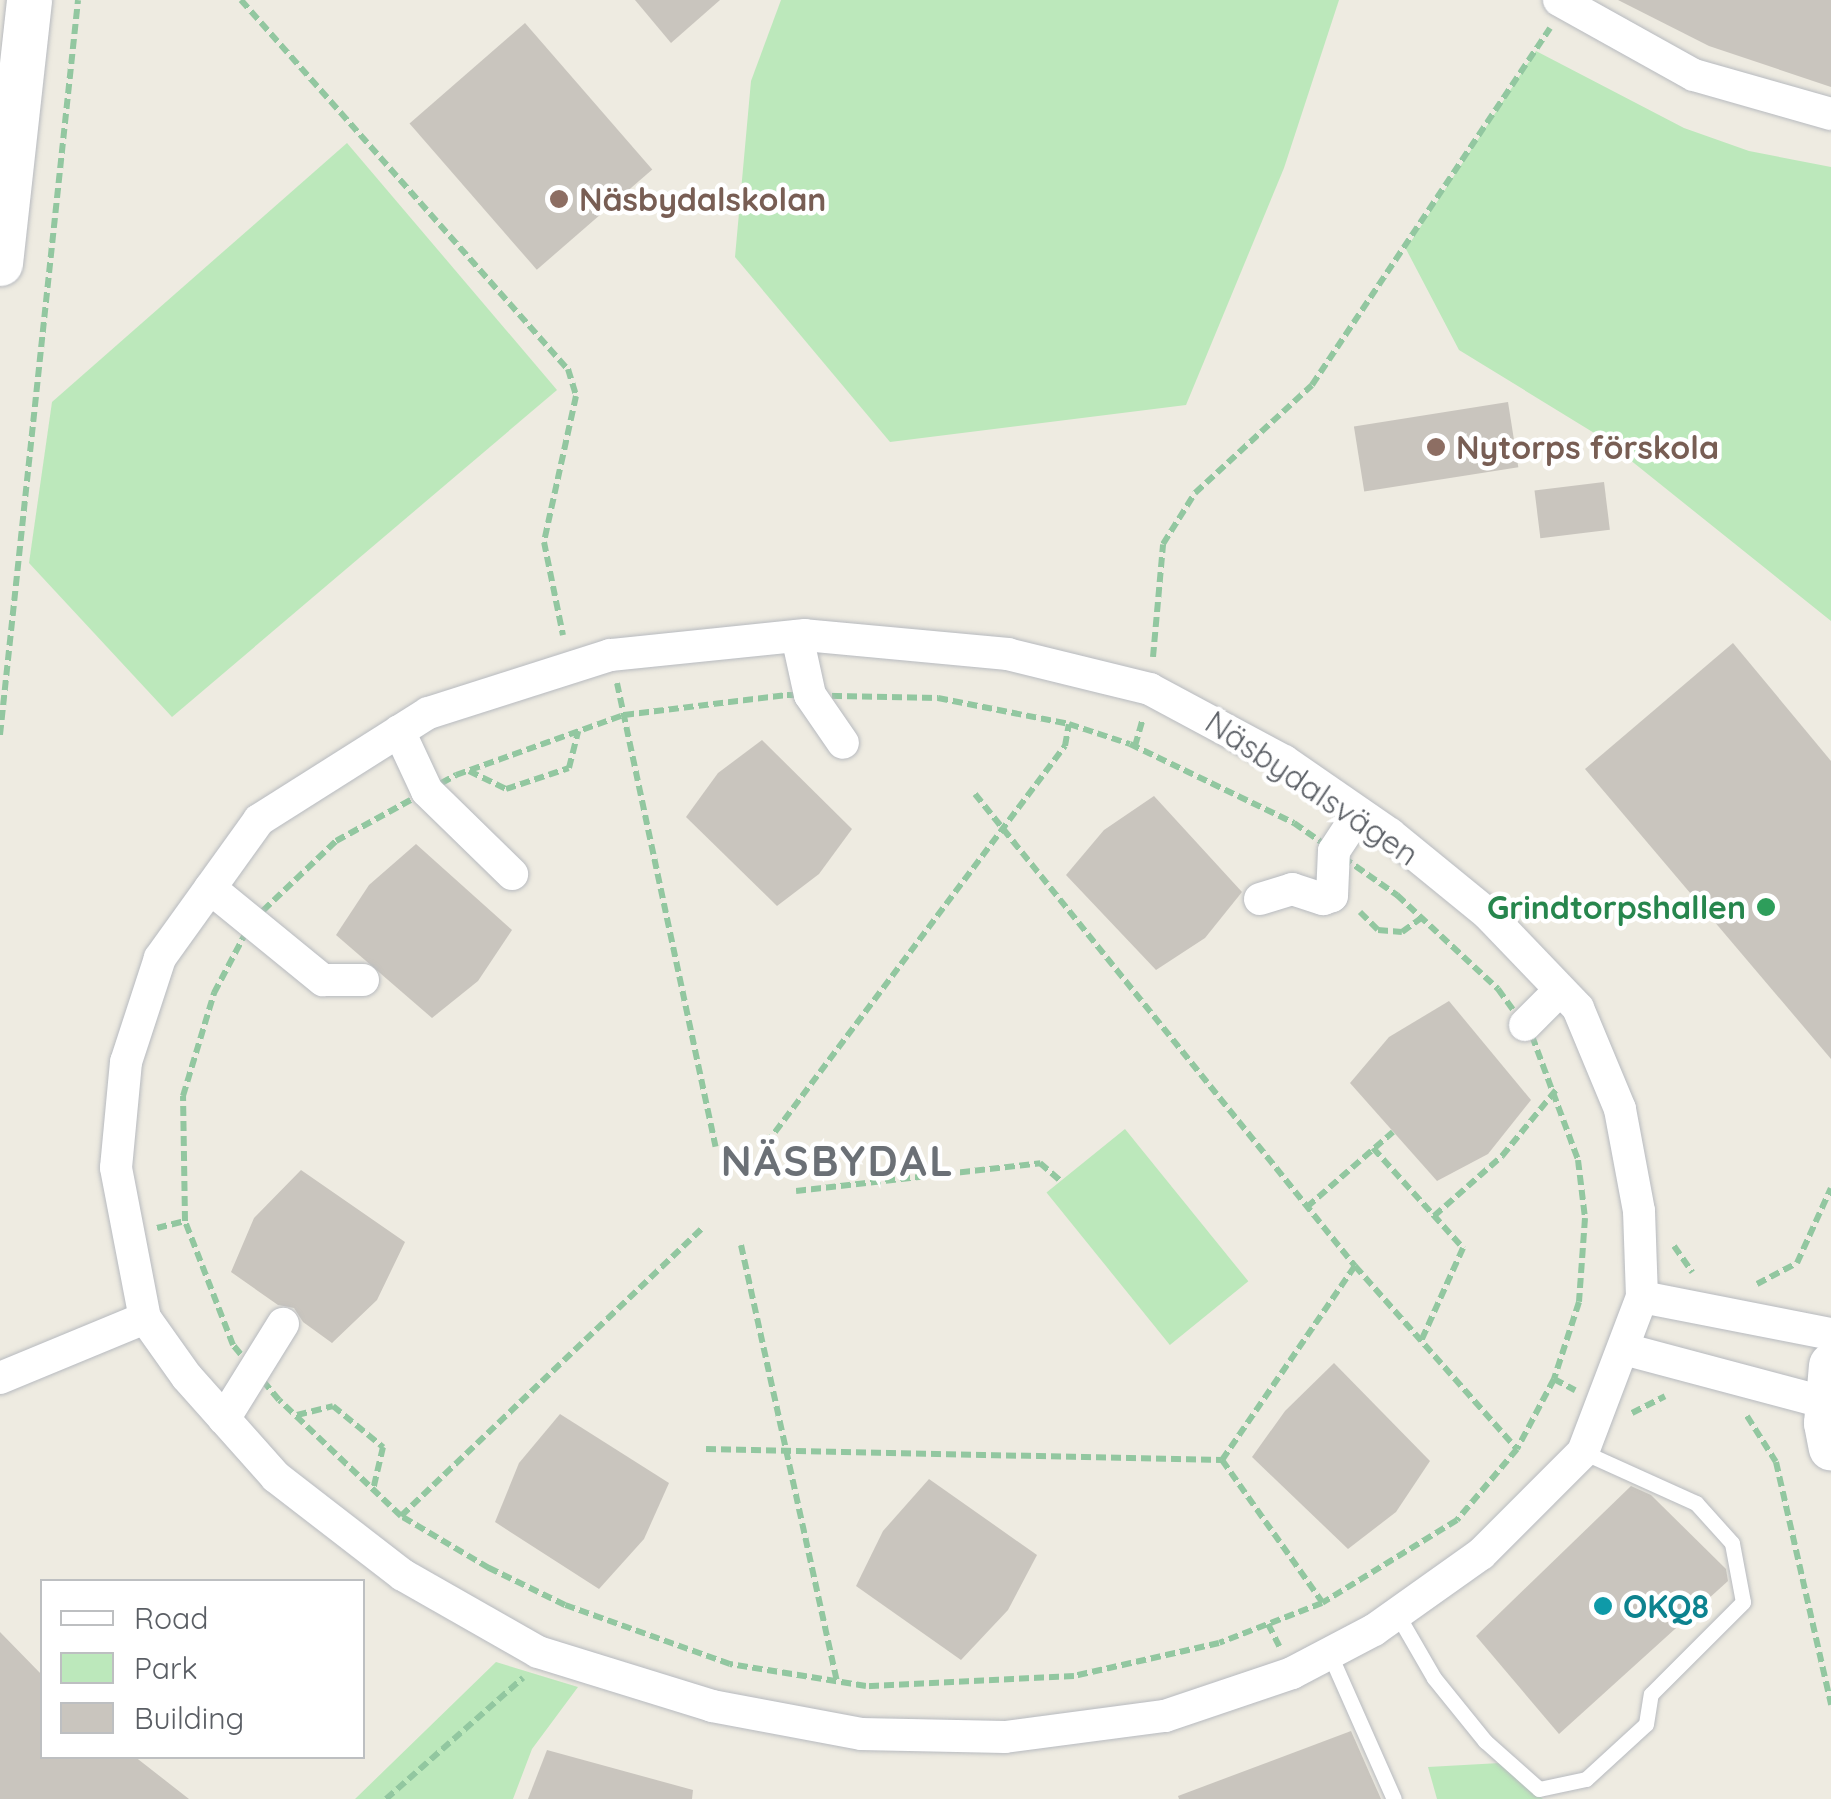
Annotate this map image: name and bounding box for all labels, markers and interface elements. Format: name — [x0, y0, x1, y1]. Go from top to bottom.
place label: Näsbydalskolan — [579, 180, 826, 218]
marker: Näsbydalskolan — [548, 188, 570, 210]
place label: Nytorps förskola — [1456, 428, 1719, 466]
marker: Nytorps förskola — [1425, 436, 1447, 458]
street label: Näsbydalsvägen — [1198, 703, 1426, 873]
place label: Grindtorpshallen — [1487, 888, 1746, 926]
marker: Grindtorpshallen — [1755, 896, 1777, 918]
district label: NÄSBYDAL — [721, 1136, 955, 1186]
legend — [40, 1579, 365, 1759]
place label: OKQ8 — [1623, 1587, 1709, 1625]
marker: OKQ8 — [1592, 1595, 1614, 1617]
text: Road — [134, 1599, 208, 1637]
text: Park — [134, 1649, 198, 1687]
text: Building — [134, 1699, 244, 1737]

